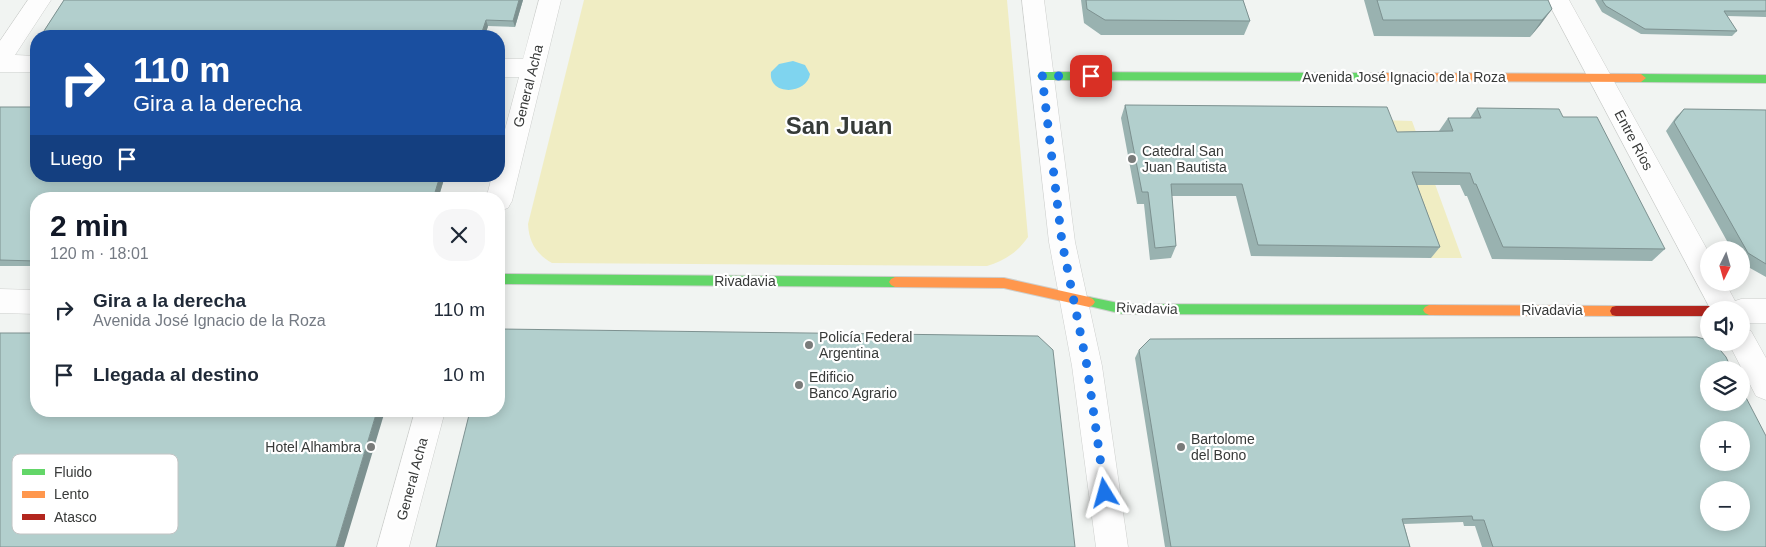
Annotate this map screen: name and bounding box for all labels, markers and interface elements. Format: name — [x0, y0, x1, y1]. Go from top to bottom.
street label: General Acha — [510, 43, 546, 129]
icon: right — [50, 50, 115, 115]
text: 110 m — [133, 50, 230, 89]
pin — [1070, 55, 1112, 97]
icon: arrive — [1077, 62, 1105, 90]
street label: Avenida José Ignacio de la Roza — [1302, 69, 1506, 85]
text: Gira a la derecha — [133, 91, 302, 116]
street label: Entre Ríos — [1611, 107, 1657, 173]
district label: San Juan — [786, 112, 892, 139]
place label: Catedral San Juan Bautista — [1142, 143, 1227, 175]
icon: arrive — [113, 145, 141, 173]
text: Luego — [50, 148, 103, 169]
marker: Catedral San Juan Bautista — [1126, 153, 1138, 165]
text: 2 min — [50, 209, 128, 242]
button: close — [433, 209, 485, 261]
north arrow — [1700, 241, 1750, 291]
map controls — [1700, 241, 1750, 531]
text: 120 m · 18:01 — [50, 245, 149, 262]
street label: Rivadavia — [714, 273, 776, 289]
text: Gira a la derecha — [93, 290, 246, 311]
icon: right — [50, 296, 78, 324]
text: 110 m — [434, 299, 485, 320]
street label: Rivadavia — [1116, 299, 1178, 317]
button: sound — [1700, 301, 1750, 351]
street label: Rivadavia — [1521, 302, 1583, 318]
text: Avenida José Ignacio de la Roza — [93, 312, 326, 329]
place label: Policía Federal Argentina — [819, 329, 912, 361]
marker: Policía Federal Argentina — [803, 339, 815, 351]
icon: arrive — [50, 361, 78, 389]
button: layers — [1700, 361, 1750, 411]
text: Llegada al destino — [93, 364, 259, 385]
text: 10 m — [443, 364, 485, 385]
place label: Edificio Banco Agrario — [809, 369, 897, 401]
marker: Edificio Banco Agrario — [793, 379, 805, 391]
button: + — [1700, 421, 1750, 471]
place label: Bartolome del Bono — [1191, 431, 1255, 463]
street label: General Acha — [393, 436, 431, 522]
place label: Hotel Alhambra — [265, 439, 361, 455]
marker: Hotel Alhambra — [365, 441, 377, 453]
marker: Bartolome del Bono — [1175, 441, 1187, 453]
legend — [12, 454, 178, 534]
text: Fluido — [54, 464, 92, 480]
position arrow — [1078, 466, 1130, 518]
button: − — [1700, 481, 1750, 531]
text: Lento — [54, 486, 89, 502]
text: Atasco — [54, 509, 97, 525]

